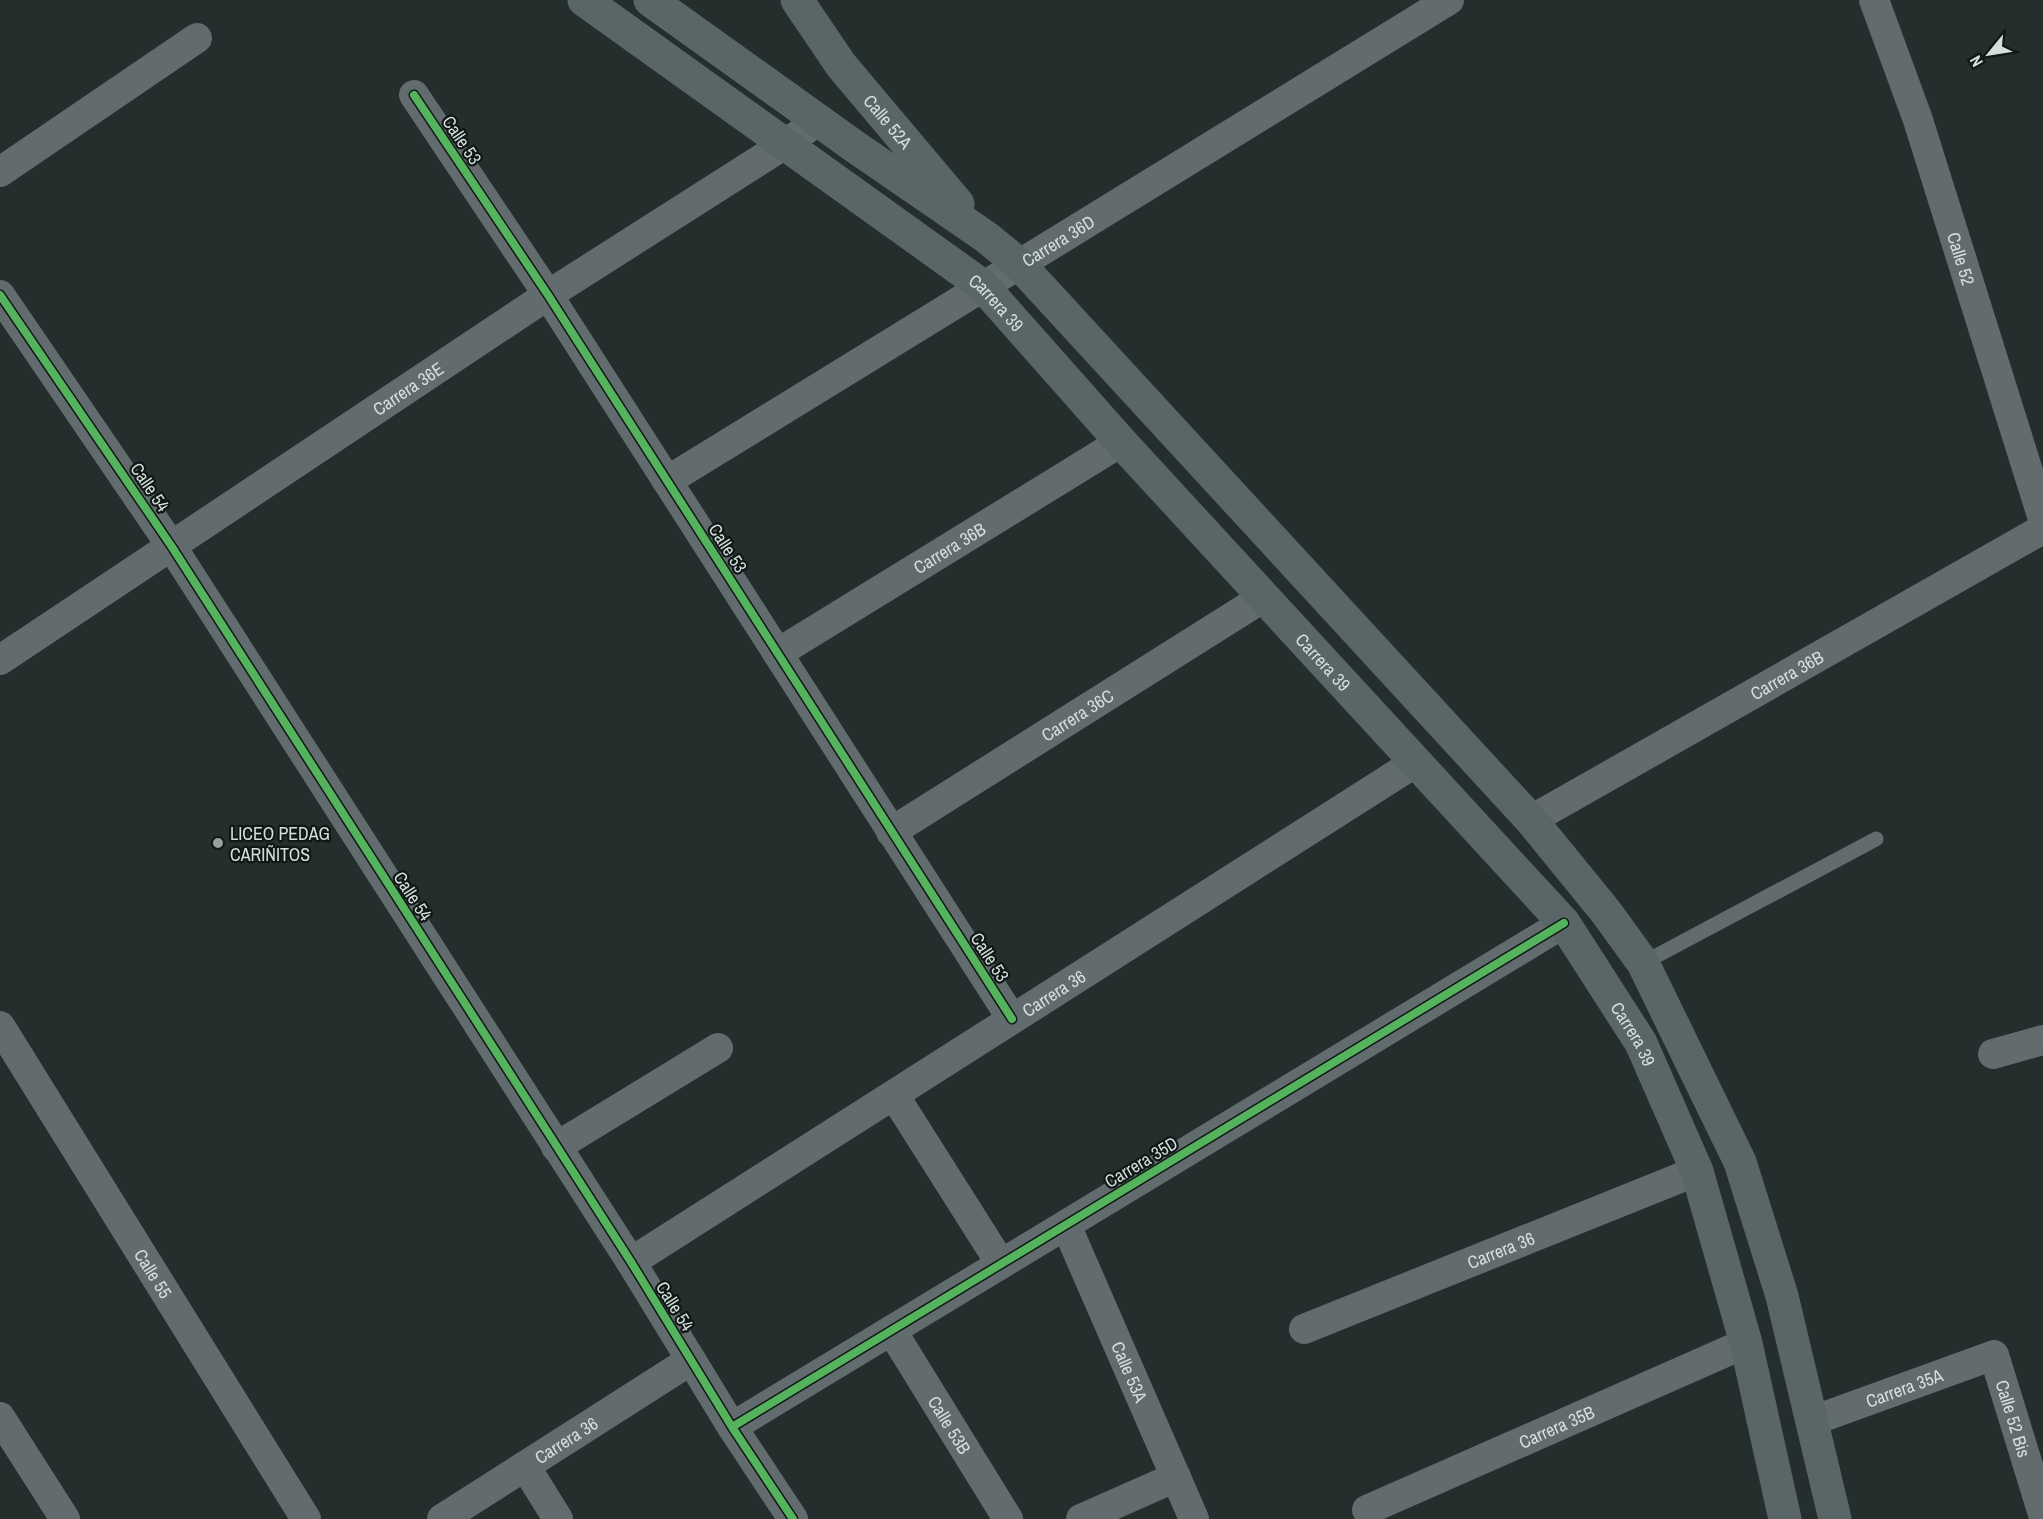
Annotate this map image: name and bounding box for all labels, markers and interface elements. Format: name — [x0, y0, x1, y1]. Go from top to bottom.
north arrow — [1959, 24, 2019, 84]
text: N — [1964, 52, 1988, 71]
street label: Calle 52A — [858, 89, 919, 154]
street label: Calle 53 — [436, 111, 488, 169]
street label: Carrera 36D — [1017, 209, 1099, 272]
street label: Calle 52 — [1941, 229, 1981, 288]
street label: Carrera 39 — [964, 268, 1030, 337]
street label: Carrera 36E — [367, 356, 448, 421]
street label: Calle 54 — [124, 458, 176, 516]
street label: Carrera 36B — [908, 516, 990, 579]
street label: Calle 53 — [703, 518, 753, 578]
street label: Carrera 39 — [1290, 627, 1357, 696]
street label: Carrera 36B — [1745, 644, 1828, 705]
street label: Carrera 36C — [1036, 682, 1118, 747]
place label: LICEO PEDAG CARIÑITOS — [230, 821, 330, 867]
marker: LICEO PEDAG CARIÑITOS — [211, 836, 225, 850]
street label: Calle 54 — [388, 866, 438, 926]
street label: Calle 53 — [965, 927, 1015, 987]
street label: Carrera 36 — [1017, 963, 1090, 1022]
street label: Carrera 39 — [1605, 997, 1662, 1070]
street label: Carrera 35D — [1100, 1130, 1182, 1194]
street label: Carrera 36 — [1463, 1225, 1538, 1275]
street label: Calle 55 — [129, 1244, 178, 1303]
street label: Calle 54 — [650, 1276, 700, 1336]
street label: Calle 53A — [1106, 1337, 1154, 1406]
street label: Carrera 35A — [1862, 1362, 1946, 1413]
street label: Calle 52 Bis — [1990, 1377, 2037, 1460]
street label: Calle 53B — [922, 1391, 977, 1459]
street label: Carrera 35B — [1515, 1399, 1598, 1454]
street label: Carrera 36 — [529, 1410, 602, 1469]

